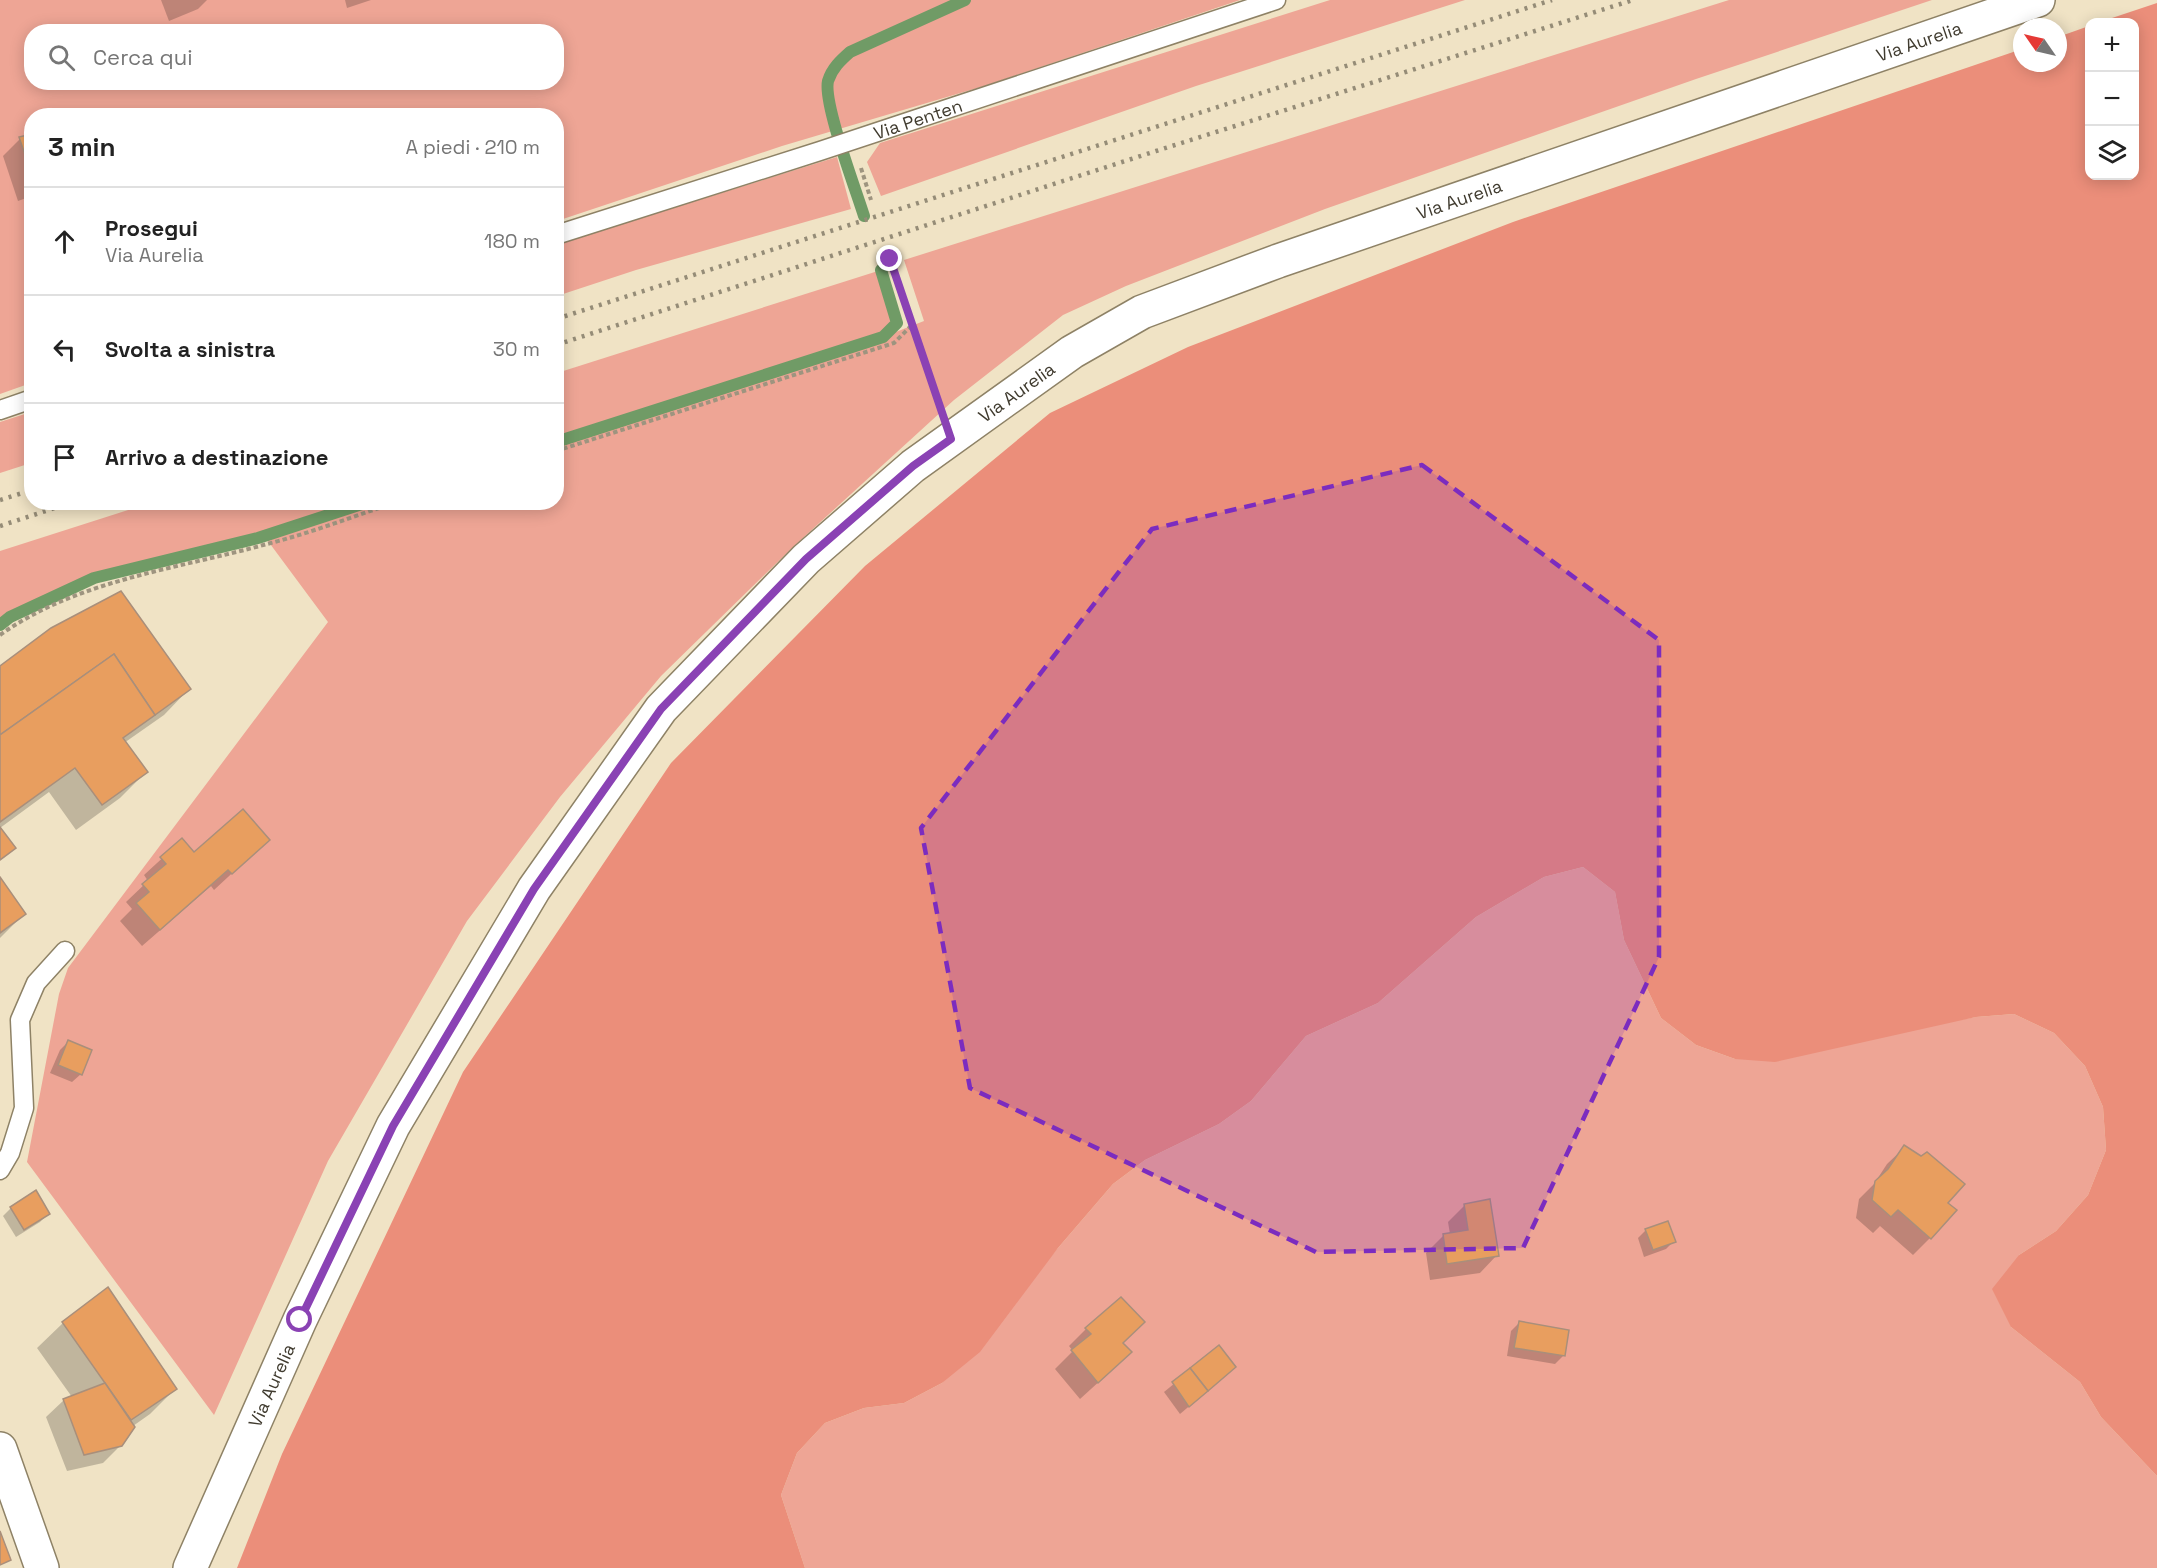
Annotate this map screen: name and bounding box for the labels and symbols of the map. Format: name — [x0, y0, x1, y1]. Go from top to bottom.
street label: Via Aurelia — [1873, 16, 1965, 66]
north arrow — [2013, 18, 2067, 72]
street label: Via Penten — [870, 93, 965, 144]
street label: Via Aurelia — [1413, 173, 1505, 224]
route end — [876, 245, 902, 271]
street label: Via Aurelia — [973, 357, 1059, 427]
route start — [286, 1306, 312, 1332]
street label: Via Aurelia — [243, 1340, 300, 1431]

